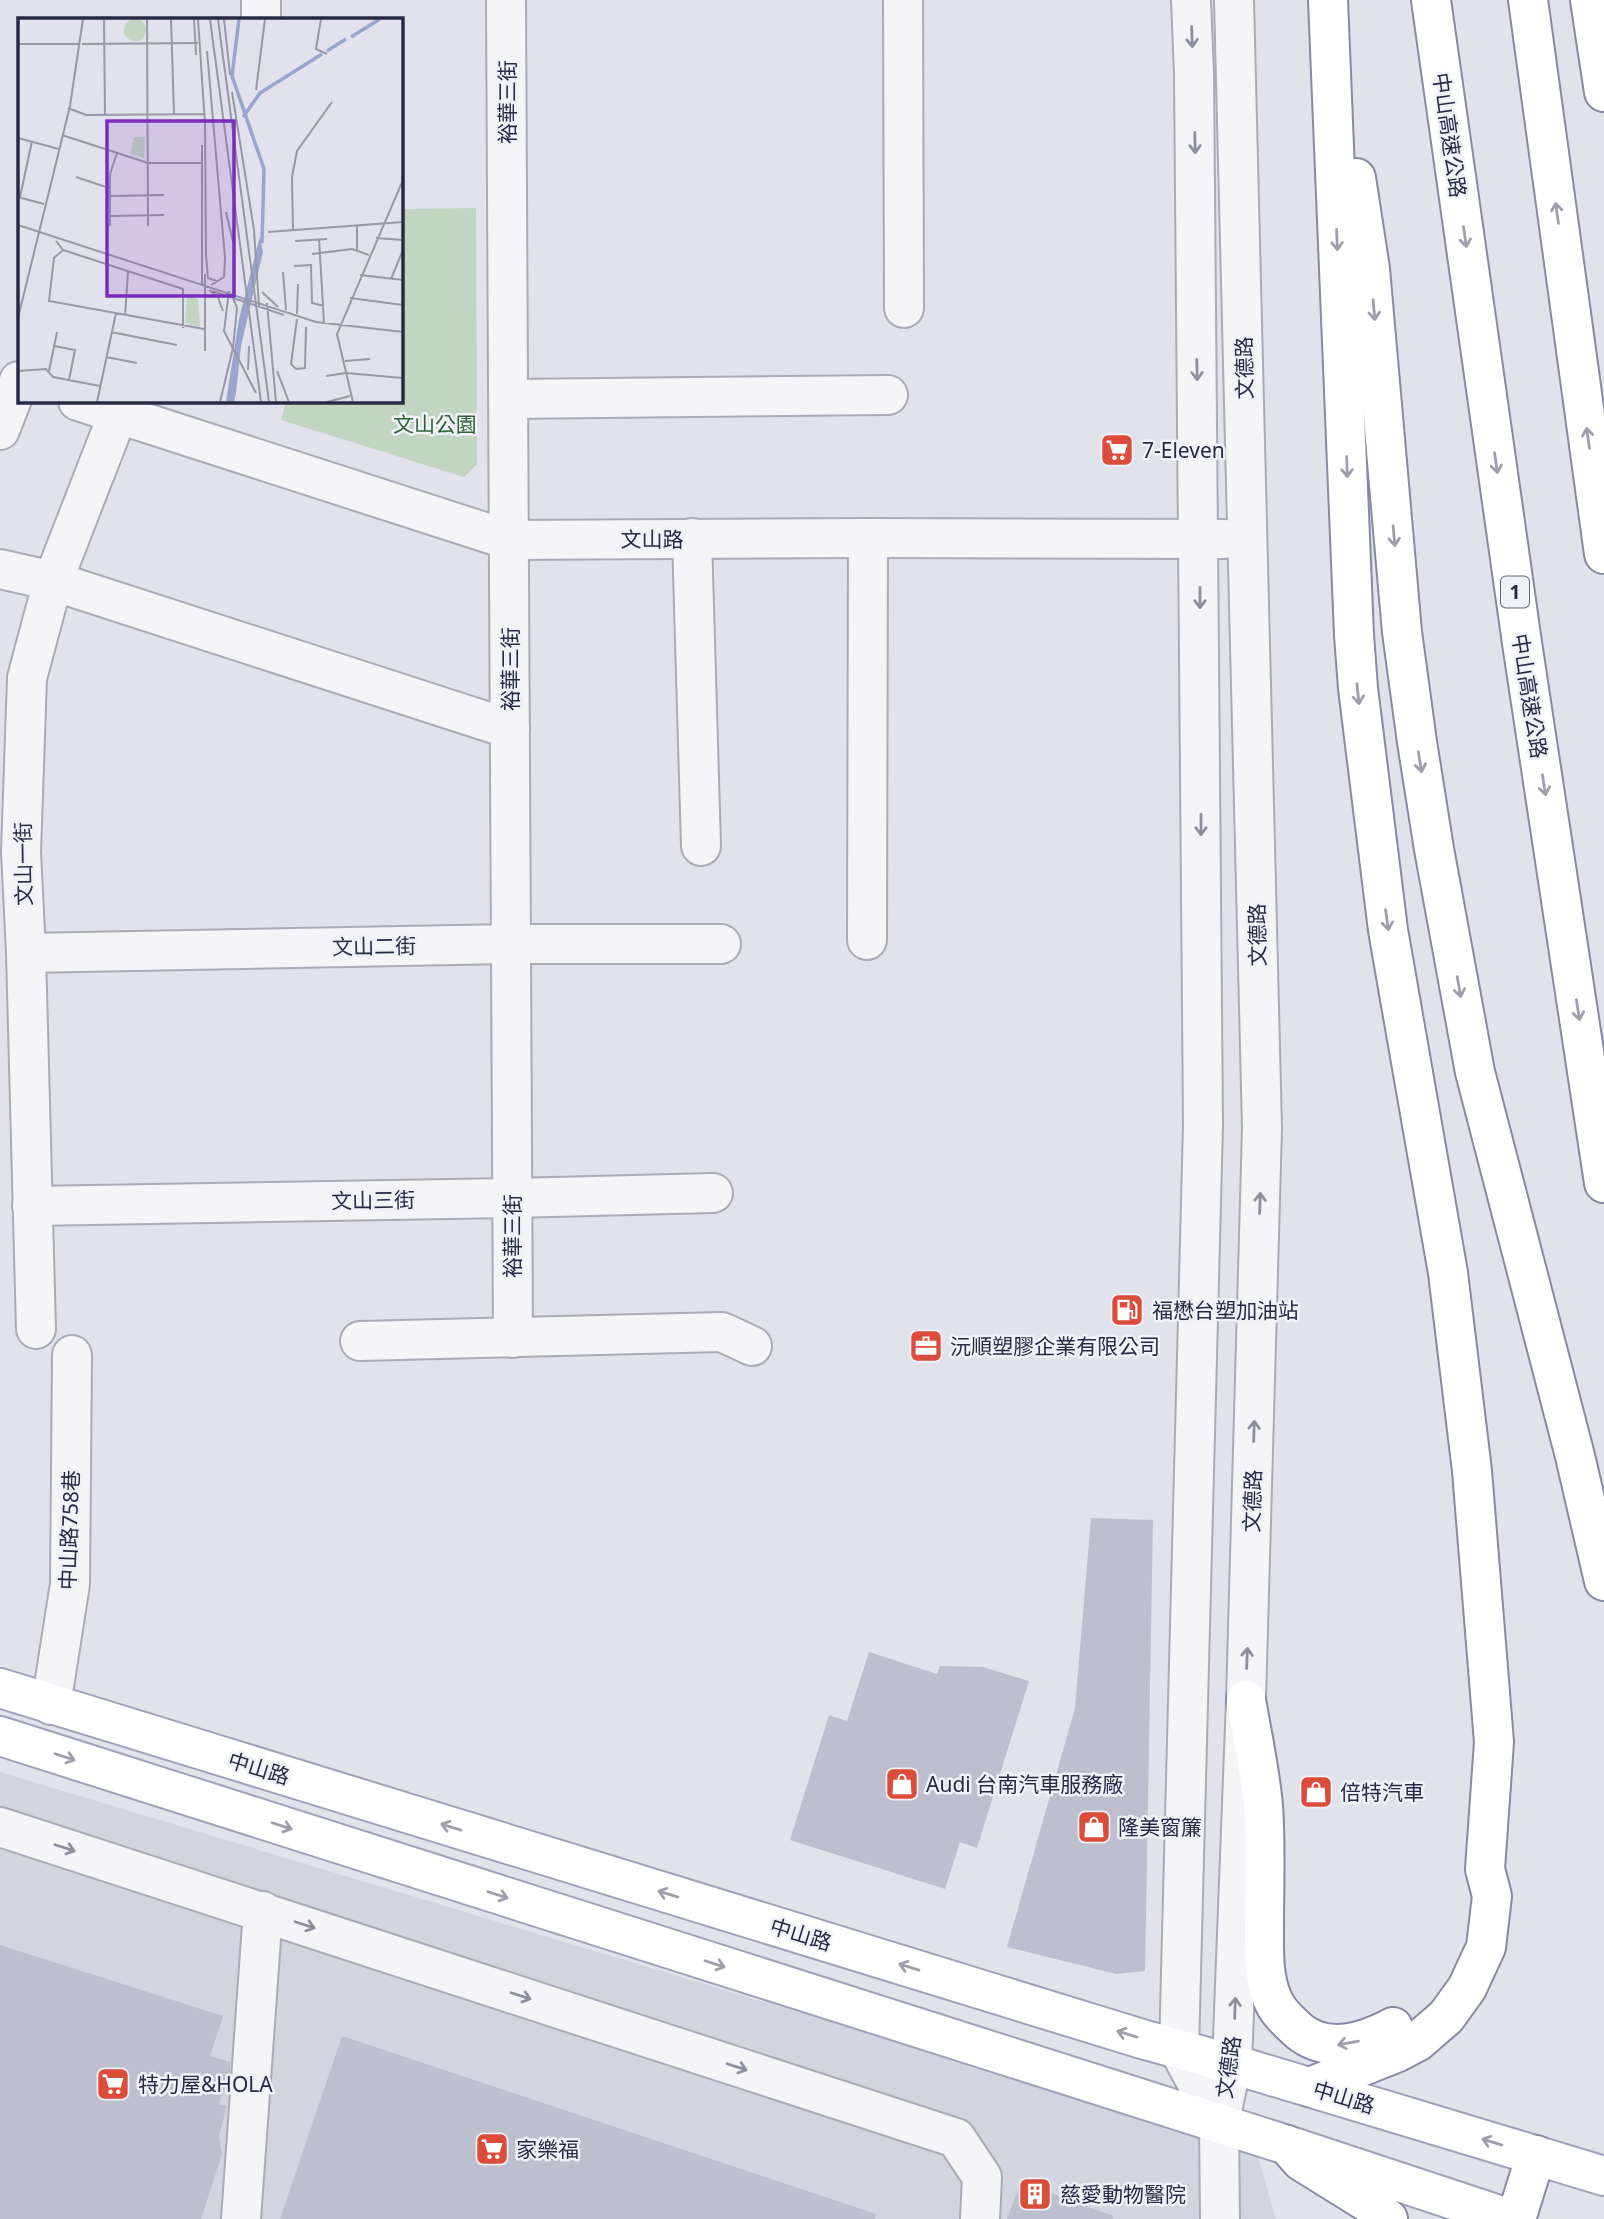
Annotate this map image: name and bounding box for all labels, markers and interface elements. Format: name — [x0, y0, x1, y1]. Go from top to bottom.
inset map — [18, 18, 402, 402]
one-way arrow — [1186, 25, 1199, 48]
street label: 裕華三街 — [493, 60, 521, 144]
street label: 中山高速公路 — [1427, 71, 1473, 199]
one-way arrow — [1188, 131, 1202, 154]
one-way arrow — [1551, 202, 1564, 224]
one-way arrow — [1458, 226, 1471, 248]
one-way arrow — [1331, 228, 1344, 251]
one-way arrow — [1368, 298, 1381, 321]
street label: 文德路 — [1229, 336, 1259, 400]
one-way arrow — [1191, 358, 1204, 381]
park label: 文山公園 — [393, 410, 477, 438]
one-way arrow — [1582, 427, 1595, 450]
supermarket icon: 7-Eleven — [1098, 431, 1136, 469]
place label: 7-Eleven — [1142, 436, 1225, 464]
one-way arrow — [1490, 451, 1503, 474]
one-way arrow — [1340, 455, 1353, 478]
street label: 文山路 — [621, 525, 684, 553]
one-way arrow — [1388, 525, 1401, 547]
road number: 1 — [1501, 576, 1529, 608]
one-way arrow — [1193, 586, 1207, 609]
street label: 裕華三街 — [496, 627, 524, 711]
street label: 中山高速公路 — [1506, 632, 1554, 760]
one-way arrow — [1352, 682, 1365, 705]
one-way arrow — [1414, 750, 1427, 773]
one-way arrow — [1537, 773, 1550, 796]
one-way arrow — [1194, 813, 1208, 836]
street label: 文山一街 — [8, 822, 38, 906]
street label: 文德路 — [1242, 903, 1272, 967]
one-way arrow — [1380, 908, 1393, 931]
street label: 文山二街 — [332, 931, 416, 961]
one-way arrow — [1453, 975, 1466, 997]
one-way arrow — [1572, 998, 1585, 1021]
street label: 文山三街 — [331, 1185, 415, 1215]
one-way arrow — [1253, 1192, 1267, 1215]
street label: 裕華三街 — [498, 1194, 526, 1278]
fuel station icon: 福懋台塑加油站 — [1108, 1291, 1146, 1329]
place label: 福懋台塑加油站 — [1152, 1296, 1299, 1324]
office icon: 沅順塑膠企業有限公司 — [907, 1327, 945, 1365]
place label: 沅順塑膠企業有限公司 — [950, 1332, 1160, 1360]
one-way arrow — [1247, 1419, 1260, 1442]
street label: 文德路 — [1237, 1469, 1267, 1533]
street label: 中山路758巷 — [53, 1470, 85, 1590]
one-way arrow — [1240, 1647, 1254, 1670]
street label: 中山路 — [225, 1745, 293, 1791]
one-way arrow — [54, 1751, 76, 1764]
shop icon: Audi 台南汽車服務廠 — [883, 1765, 921, 1803]
place label: Audi 台南汽車服務廠 — [926, 1770, 1123, 1798]
shop icon: 倍特汽車 — [1297, 1773, 1335, 1811]
place label: 倍特汽車 — [1340, 1778, 1424, 1806]
shop icon: 隆美窗簾 — [1075, 1808, 1113, 1846]
place label: 隆美窗簾 — [1118, 1813, 1202, 1841]
one-way arrow — [440, 1820, 462, 1833]
one-way arrow — [270, 1821, 292, 1833]
one-way arrow — [54, 1842, 76, 1855]
one-way arrow — [658, 1886, 680, 1899]
one-way arrow — [487, 1890, 509, 1902]
street label: 中山路 — [767, 1911, 835, 1957]
one-way arrow — [294, 1919, 316, 1932]
one-way arrow — [704, 1959, 726, 1972]
one-way arrow — [898, 1960, 920, 1973]
one-way arrow — [510, 1991, 532, 2003]
one-way arrow — [1228, 1997, 1241, 2020]
one-way arrow — [1116, 2027, 1138, 2040]
street label: 文德路 — [1210, 2034, 1246, 2100]
one-way arrow — [1337, 2037, 1359, 2050]
one-way arrow — [726, 2061, 748, 2074]
supermarket icon: 特力屋&HOLA — [94, 2065, 132, 2103]
place label: 特力屋&HOLA — [138, 2070, 273, 2098]
street label: 中山路 — [1310, 2074, 1378, 2120]
supermarket icon: 家樂福 — [473, 2130, 511, 2168]
place label: 家樂福 — [516, 2135, 579, 2163]
one-way arrow — [1481, 2135, 1503, 2147]
building icon: 慈愛動物醫院 — [1016, 2175, 1054, 2213]
place label: 慈愛動物醫院 — [1060, 2180, 1186, 2208]

